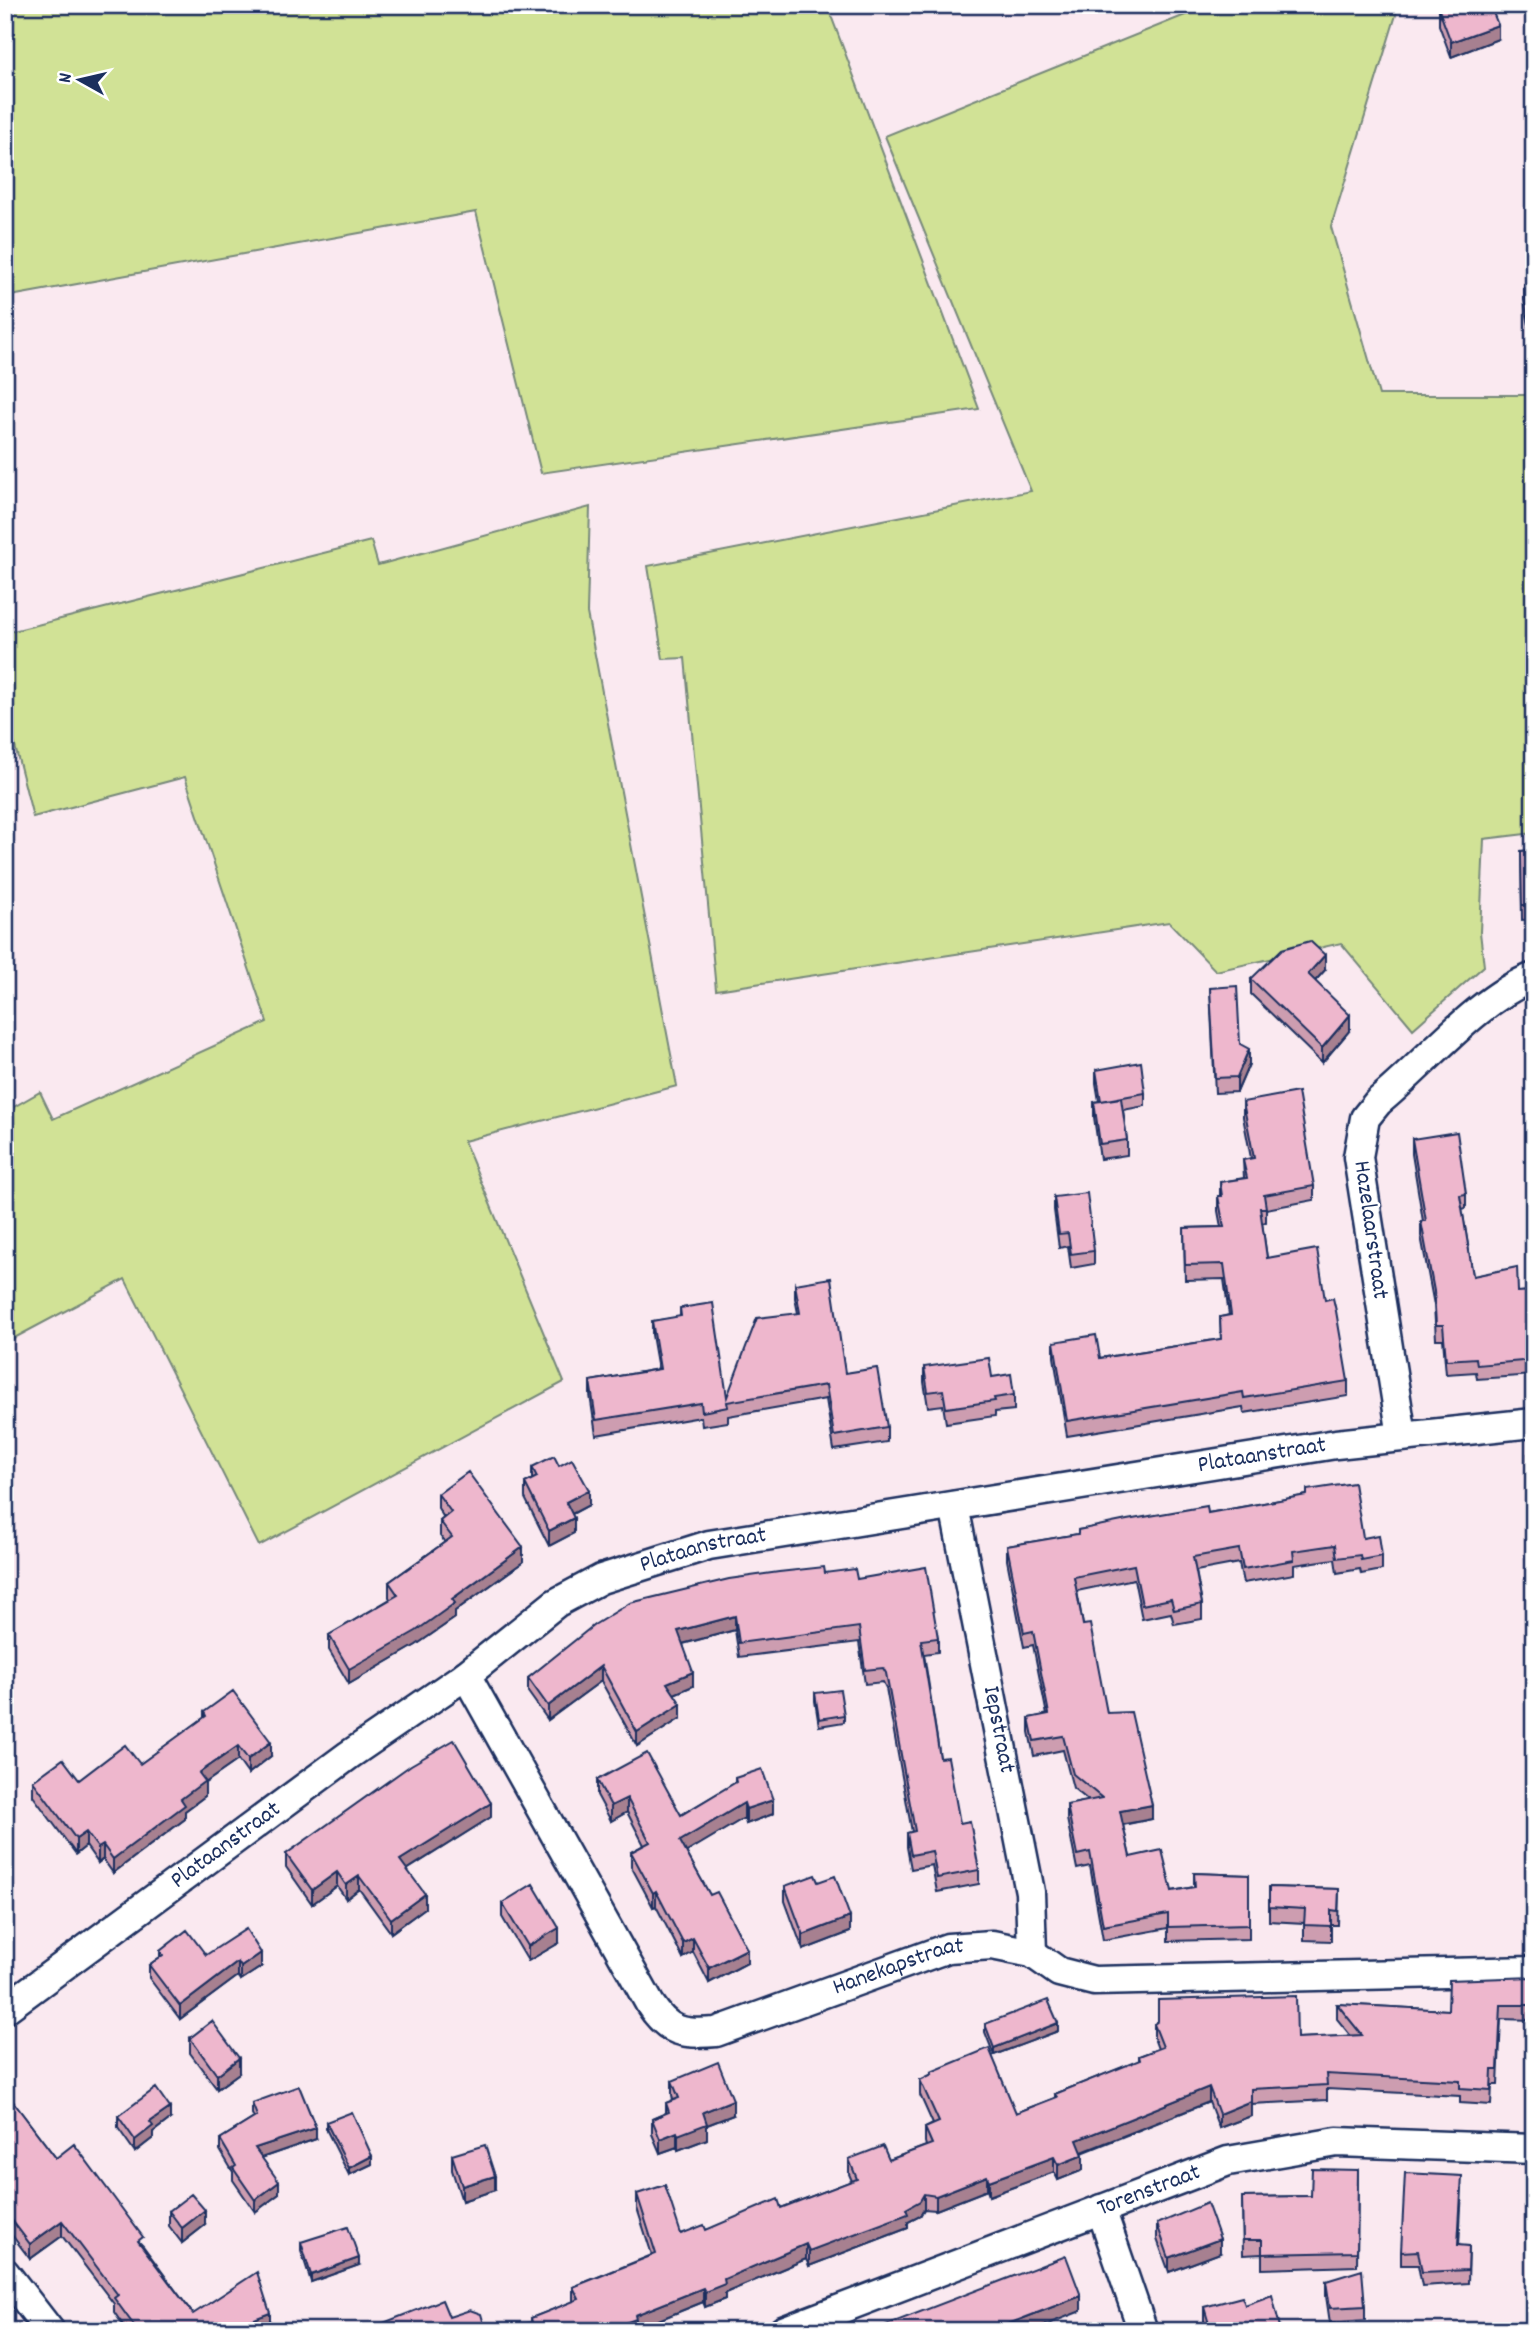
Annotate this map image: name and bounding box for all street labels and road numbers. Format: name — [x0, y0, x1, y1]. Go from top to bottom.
street label: Hazelaarstraat — [1343, 1159, 1397, 1302]
street label: Plataanstraat — [1195, 1429, 1329, 1483]
street label: Plataanstraat — [636, 1519, 769, 1583]
street label: Iepstraat — [973, 1683, 1023, 1776]
street label: Plataanstraat — [164, 1793, 289, 1898]
street label: Hanekapstraat — [828, 1930, 965, 2005]
street label: Torenstraat — [1093, 2156, 1206, 2226]

